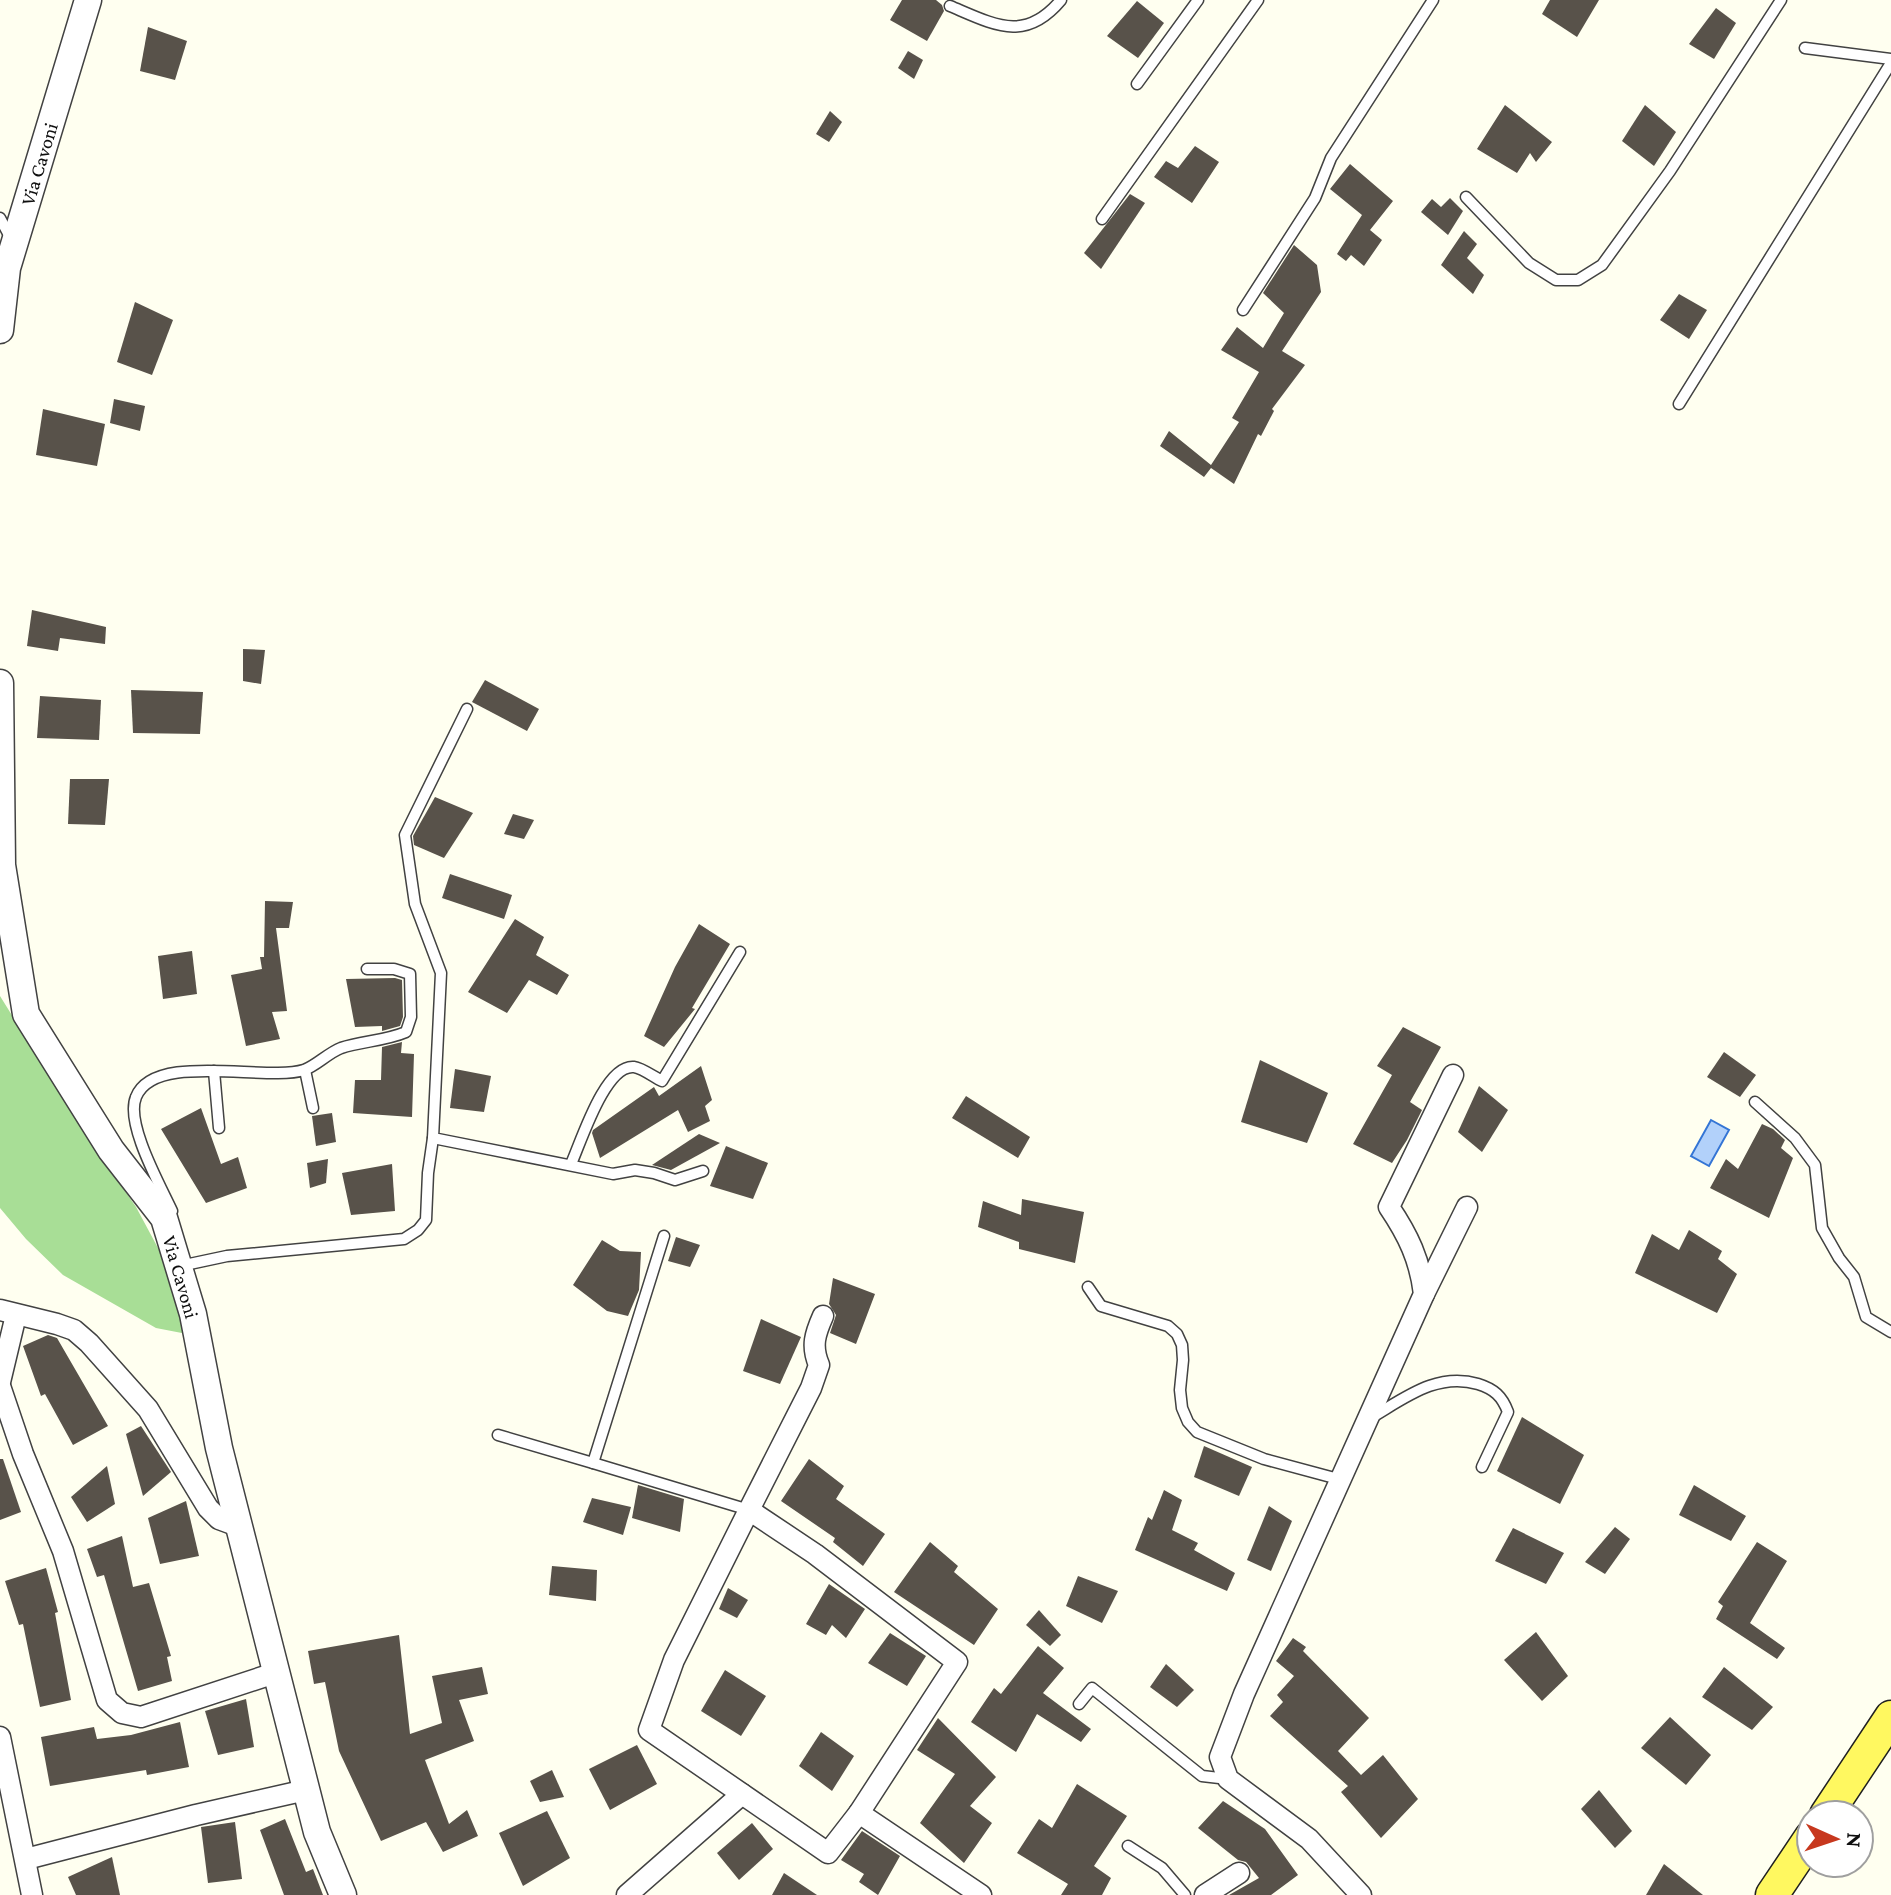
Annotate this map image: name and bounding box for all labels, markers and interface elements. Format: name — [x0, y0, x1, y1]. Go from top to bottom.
street label: Via Cavoni — [16, 120, 62, 208]
street label: Via Cavoni — [159, 1233, 203, 1321]
north arrow — [1795, 1799, 1875, 1879]
text: N — [1842, 1832, 1867, 1848]

